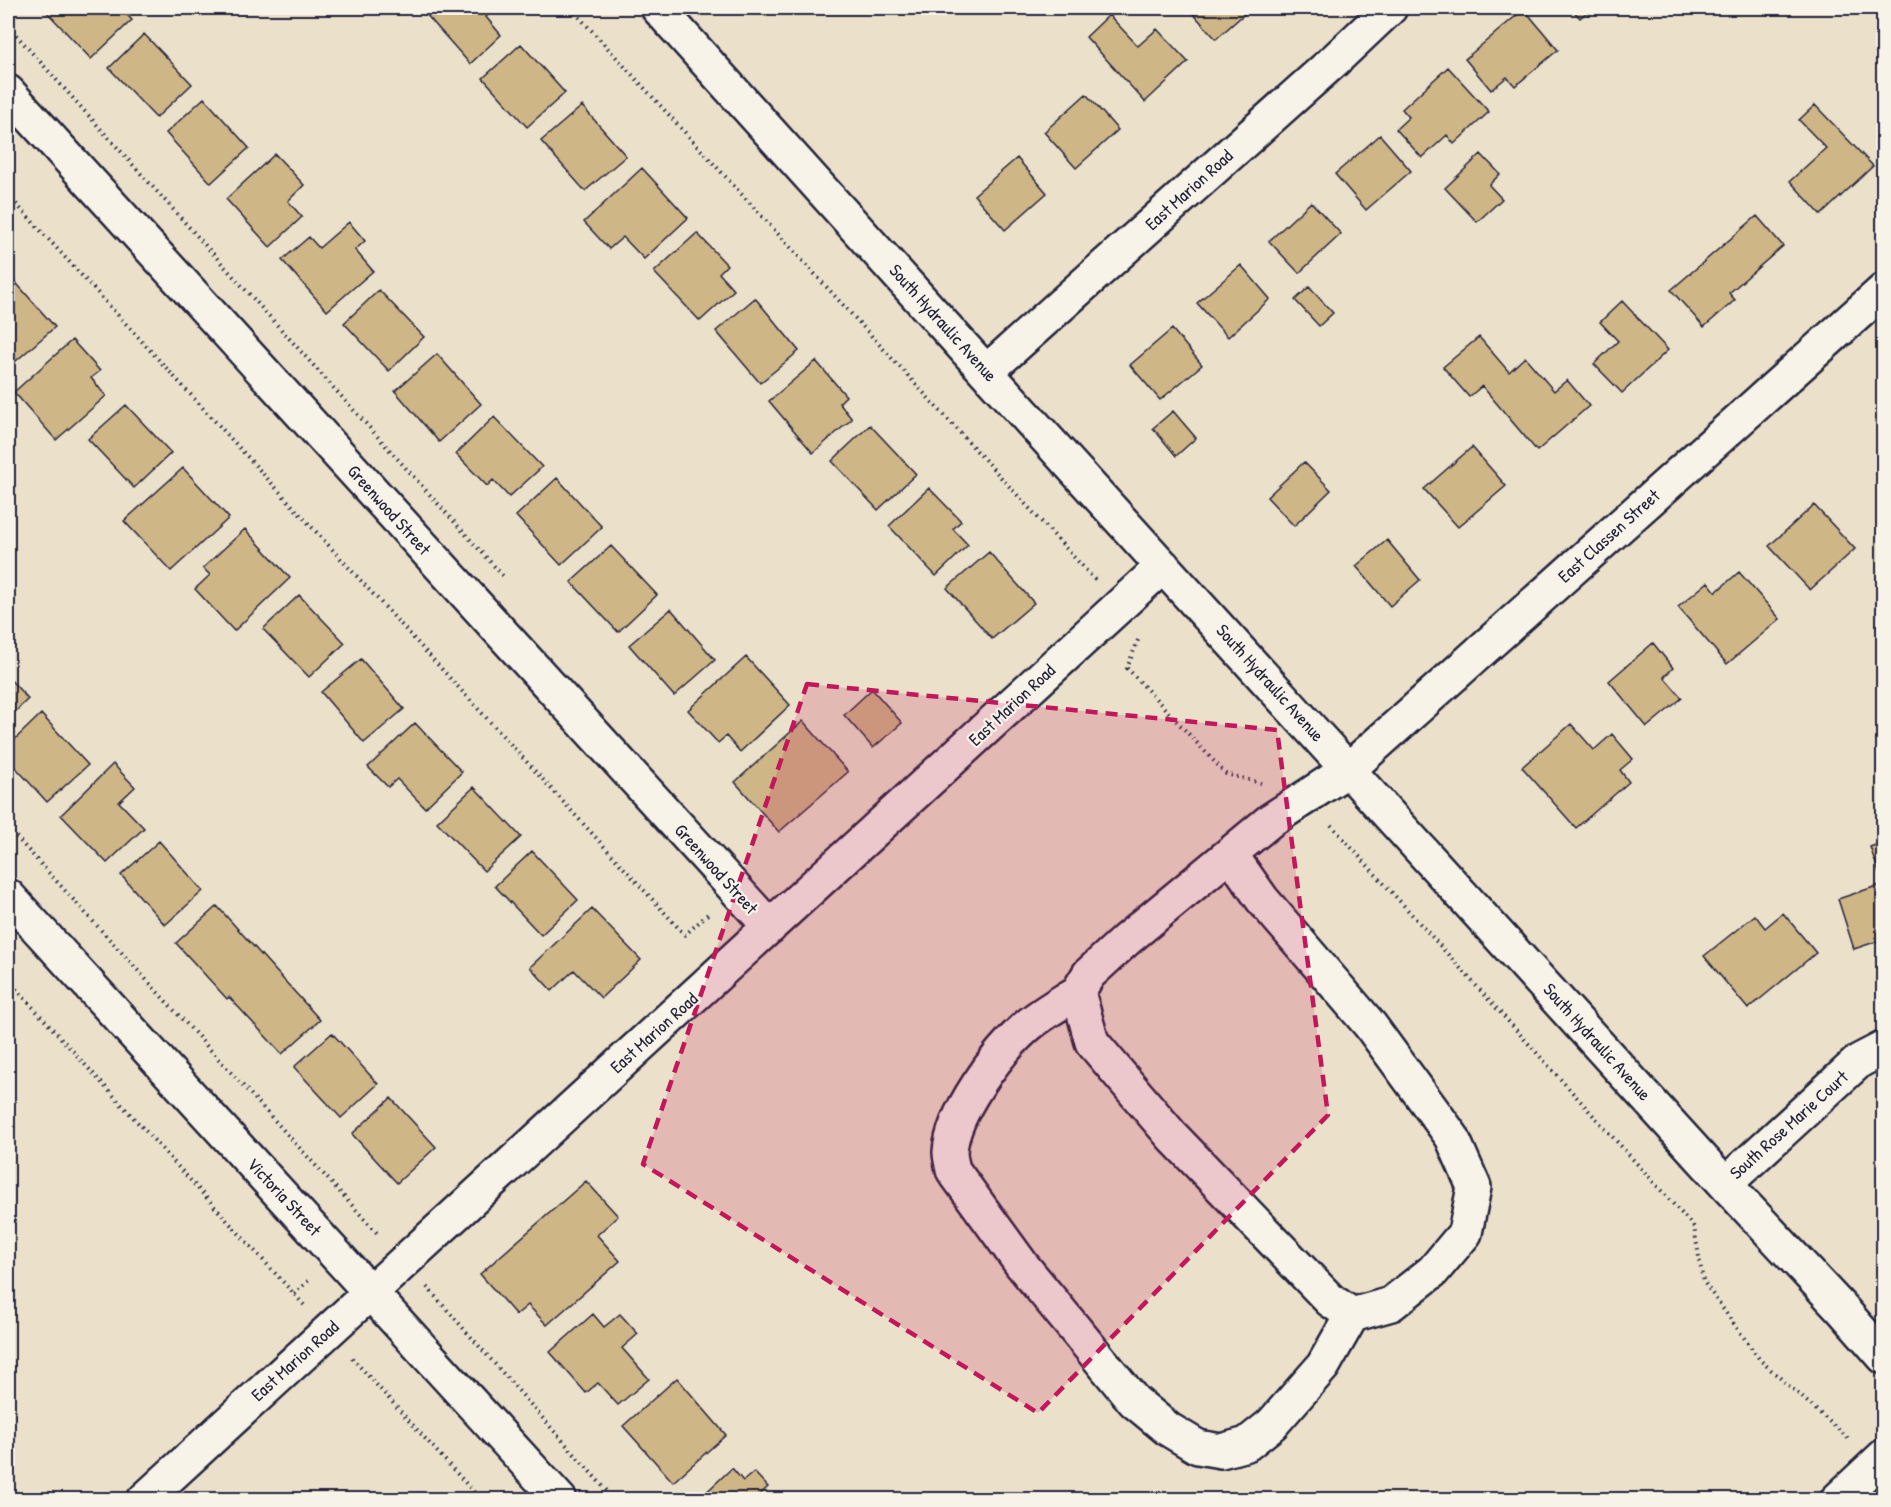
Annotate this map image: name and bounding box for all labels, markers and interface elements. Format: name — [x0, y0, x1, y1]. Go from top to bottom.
street label: East Marion Road — [1139, 144, 1238, 236]
street label: South Hydraulic Avenue — [884, 258, 1003, 387]
street label: Greenwood Street — [342, 459, 437, 561]
street label: East Classen Street — [1552, 483, 1666, 588]
street label: South Hydraulic Avenue — [1211, 618, 1330, 747]
street label: East Marion Road — [963, 658, 1060, 751]
street label: Greenwood Street — [669, 818, 764, 920]
street label: South Hydraulic Avenue — [1538, 977, 1657, 1106]
street label: East Marion Road — [604, 987, 703, 1079]
street label: South Rose Marie Court — [1724, 1064, 1854, 1185]
street label: Victoria Street — [242, 1152, 328, 1242]
street label: East Marion Road — [245, 1315, 344, 1407]

